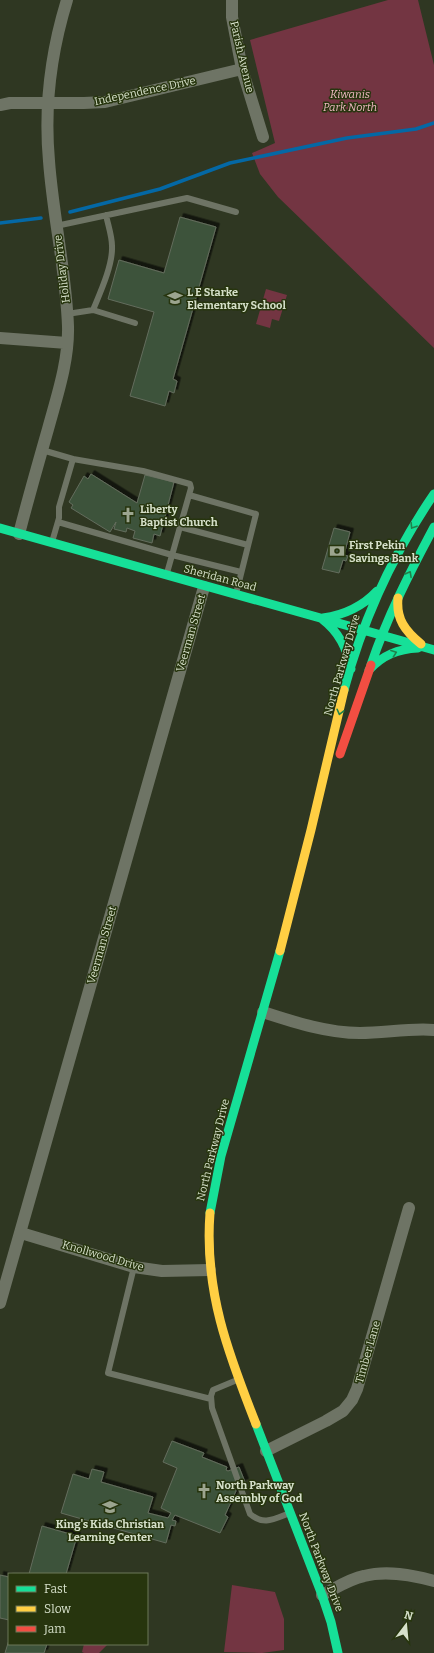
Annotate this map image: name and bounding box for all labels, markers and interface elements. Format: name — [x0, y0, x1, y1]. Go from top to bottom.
street label: Parish Avenue — [227, 20, 257, 94]
street label: Independence Drive — [93, 74, 197, 108]
park label: Kiwanis Park North — [323, 88, 377, 114]
street label: Holiday Drive — [51, 234, 73, 304]
place label: L E Starke Elementary School — [187, 286, 286, 312]
school or university icon: L E Starke Elementary School — [166, 289, 184, 307]
place label: Liberty Baptist Church — [140, 503, 218, 529]
church icon: Liberty Baptist Church — [119, 506, 137, 524]
one-way arrow — [410, 522, 417, 529]
place label: First Pekin Savings Bank — [349, 539, 419, 565]
bank icon: First Pekin Savings Bank — [328, 542, 346, 560]
street label: Sheridan Road — [182, 562, 258, 594]
one-way arrow — [404, 571, 411, 578]
street label: Veerman Street — [174, 593, 208, 673]
street label: North Parkway Drive — [321, 613, 363, 717]
one-way arrow — [390, 649, 397, 657]
one-way arrow — [336, 708, 345, 715]
street label: Veerman Street — [85, 905, 119, 985]
street label: North Parkway Drive — [194, 1097, 232, 1203]
street label: Knollwood Drive — [61, 1238, 145, 1274]
street label: Timber Lane — [353, 1319, 383, 1385]
place label: North Parkway Assembly of God — [216, 1479, 303, 1505]
church icon: North Parkway Assembly of God — [195, 1482, 213, 1500]
school or university icon: King's Kids Christian Learning Center — [101, 1498, 119, 1516]
street label: North Parkway Drive — [296, 1511, 346, 1613]
place label: King's Kids Christian Learning Center — [56, 1518, 164, 1544]
legend — [8, 1573, 148, 1645]
text: Fast — [44, 1582, 68, 1596]
text: Slow — [44, 1602, 71, 1616]
north arrow — [386, 1605, 426, 1645]
text: N — [403, 1608, 415, 1623]
text: Jam — [43, 1622, 66, 1636]

